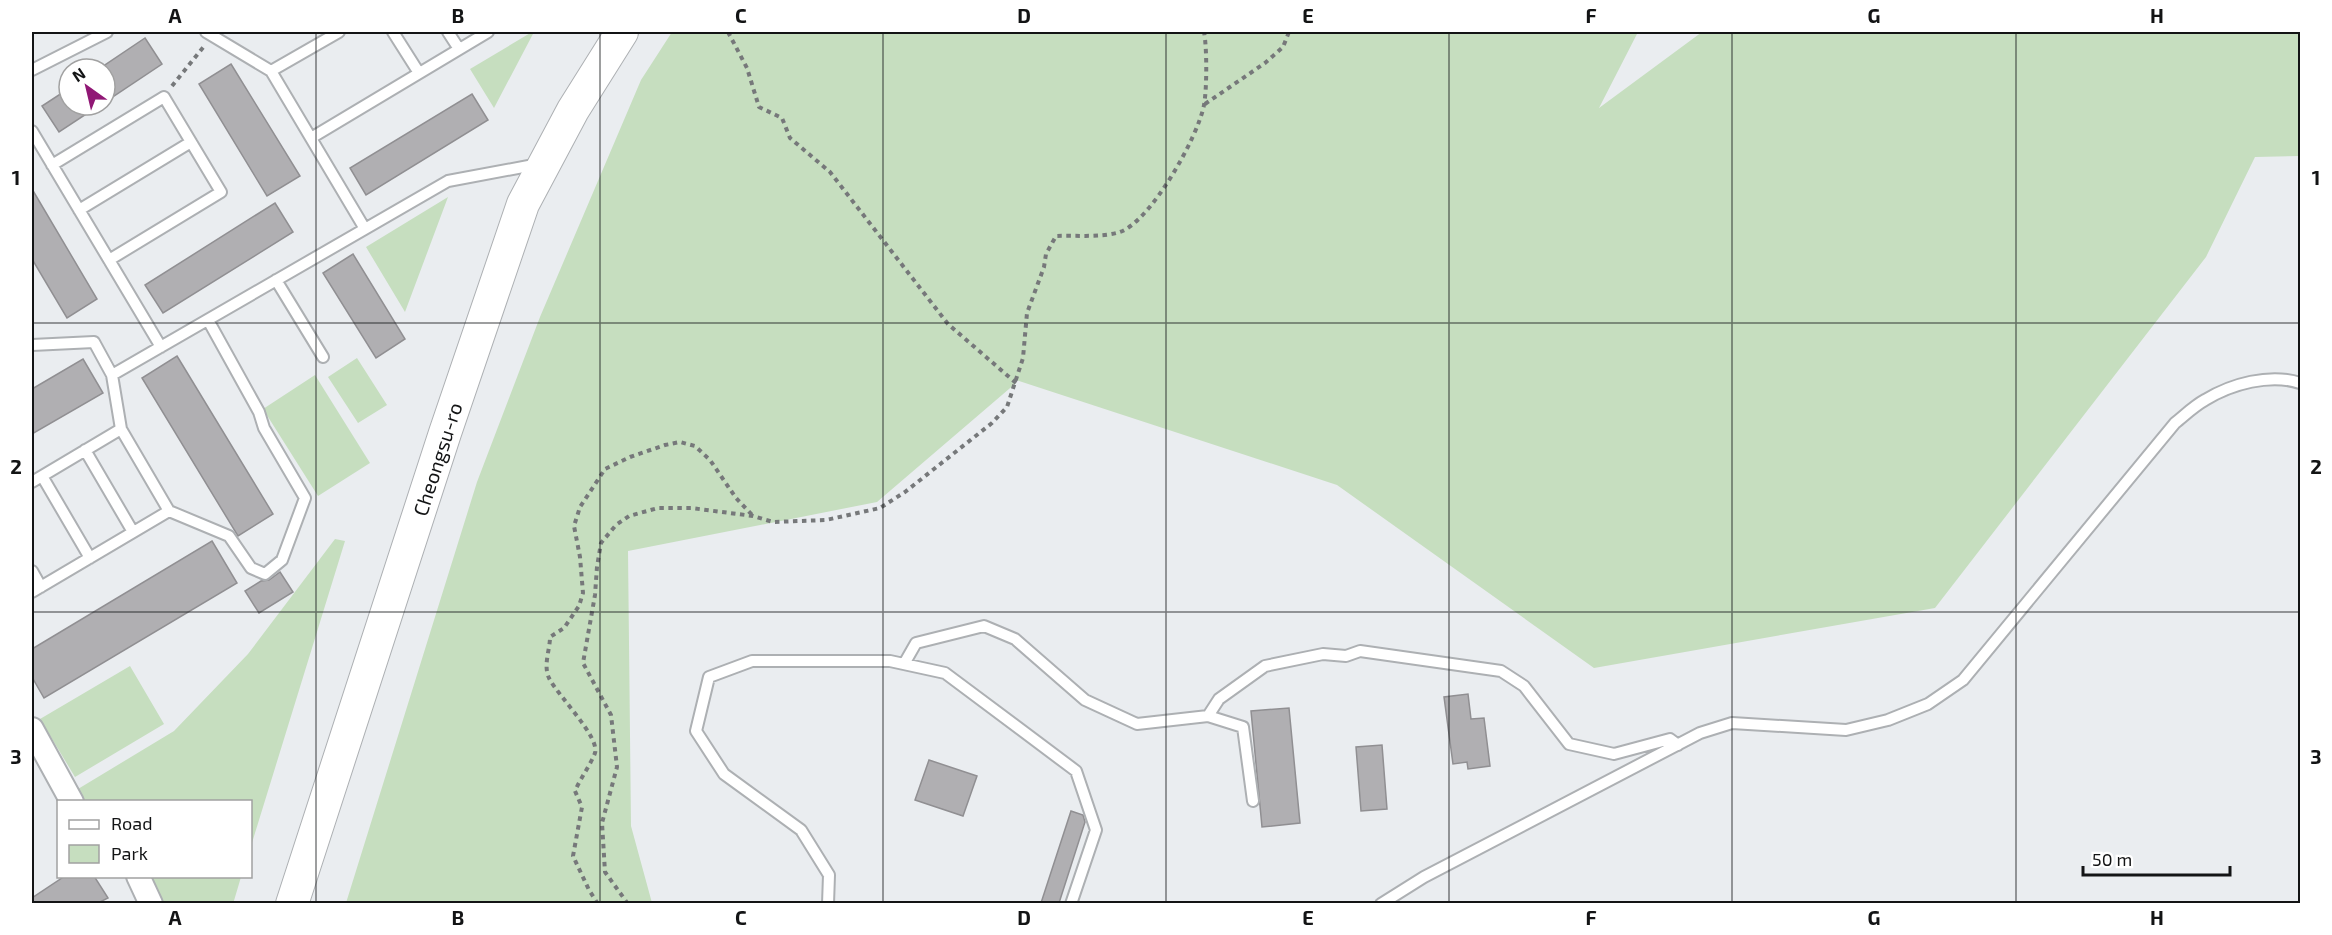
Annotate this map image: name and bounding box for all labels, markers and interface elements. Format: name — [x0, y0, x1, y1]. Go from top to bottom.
text: A — [168, 3, 182, 27]
text: B — [452, 3, 464, 27]
text: C — [735, 3, 747, 27]
text: D — [1017, 3, 1031, 27]
text: E — [1302, 3, 1314, 27]
text: F — [1585, 3, 1597, 27]
text: G — [1868, 3, 1880, 27]
text: H — [2150, 3, 2164, 27]
north arrow — [57, 57, 117, 117]
text: N — [68, 63, 88, 85]
text: 1 — [12, 165, 20, 189]
text: 1 — [2312, 165, 2320, 189]
street label: Cheongsu-ro — [407, 399, 467, 519]
text: 2 — [10, 454, 22, 478]
text: 2 — [2310, 454, 2322, 478]
text: 3 — [10, 744, 22, 768]
text: 3 — [2310, 744, 2322, 768]
legend — [57, 800, 252, 878]
text: Road — [111, 812, 152, 834]
scale bar — [2083, 839, 2230, 877]
text: Park — [111, 842, 148, 864]
text: 50 m — [2092, 848, 2132, 870]
text: A — [168, 905, 182, 929]
text: B — [452, 905, 464, 929]
text: C — [735, 905, 747, 929]
text: D — [1017, 905, 1031, 929]
text: E — [1302, 905, 1314, 929]
text: F — [1585, 905, 1597, 929]
text: G — [1868, 905, 1880, 929]
text: H — [2150, 905, 2164, 929]

